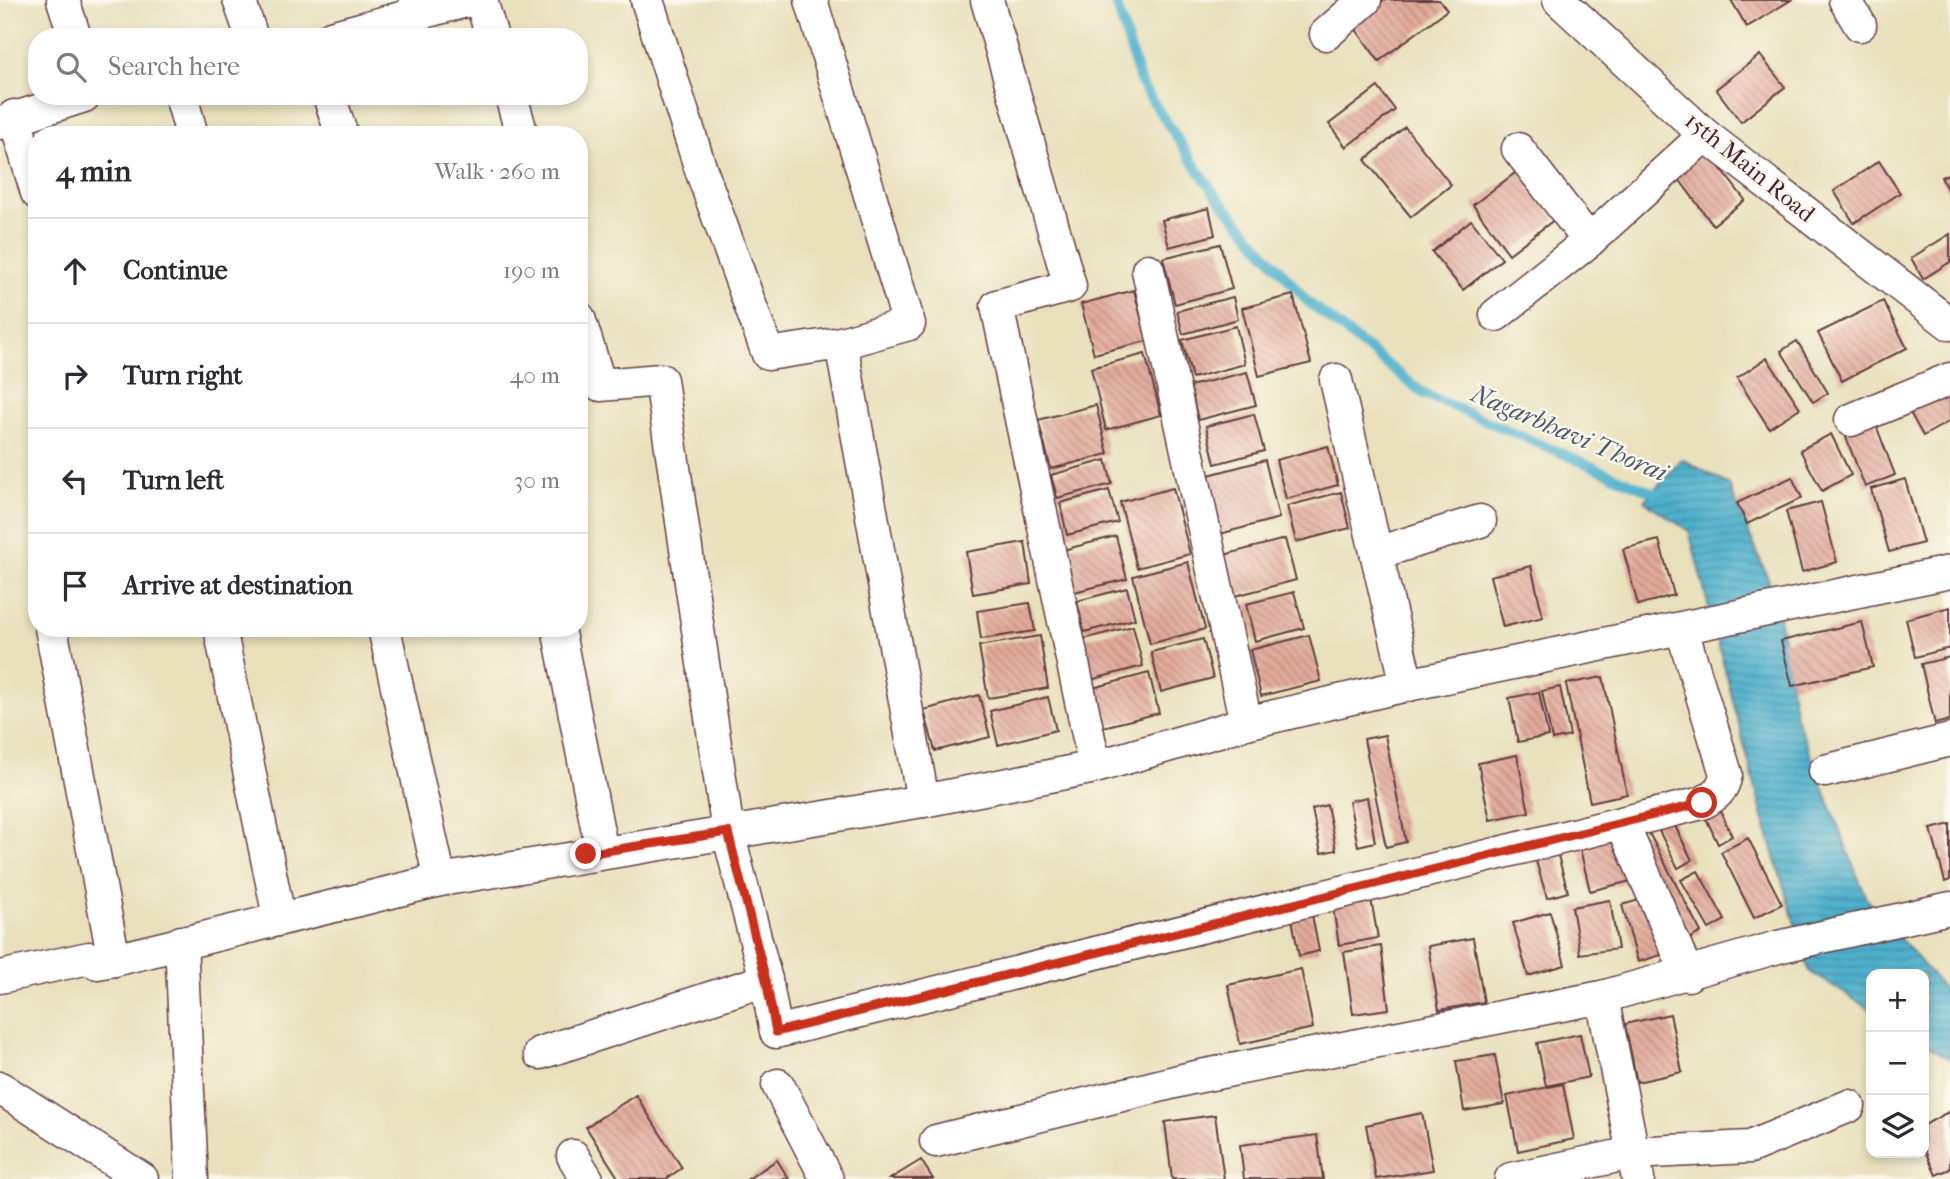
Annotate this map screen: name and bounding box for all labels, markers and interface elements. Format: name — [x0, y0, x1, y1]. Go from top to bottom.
search box — [28, 28, 588, 105]
icon: search — [52, 48, 90, 86]
text: Search here — [108, 51, 240, 82]
street label: 15th Main Road — [1680, 106, 1821, 228]
text: 4 min — [56, 154, 131, 189]
text: Walk · 260 m — [435, 158, 560, 185]
icon: ahead — [56, 252, 94, 290]
text: Continue — [123, 255, 228, 286]
text: 190 m — [503, 257, 560, 284]
icon: right — [56, 357, 94, 395]
text: Turn right — [123, 360, 243, 391]
text: 40 m — [510, 362, 560, 389]
water label: Nagarbhavi Thorai — [1465, 377, 1673, 489]
icon: left — [56, 462, 94, 500]
text: Turn left — [123, 465, 224, 496]
text: 30 m — [514, 467, 560, 494]
icon: arrive — [56, 567, 94, 605]
text: Arrive at destination — [123, 570, 353, 601]
route start — [1686, 787, 1717, 818]
route end — [570, 838, 601, 869]
map controls — [1866, 969, 1929, 1158]
button: + — [1866, 969, 1929, 1032]
button: − — [1866, 1032, 1929, 1095]
button: layers — [1866, 1095, 1929, 1158]

